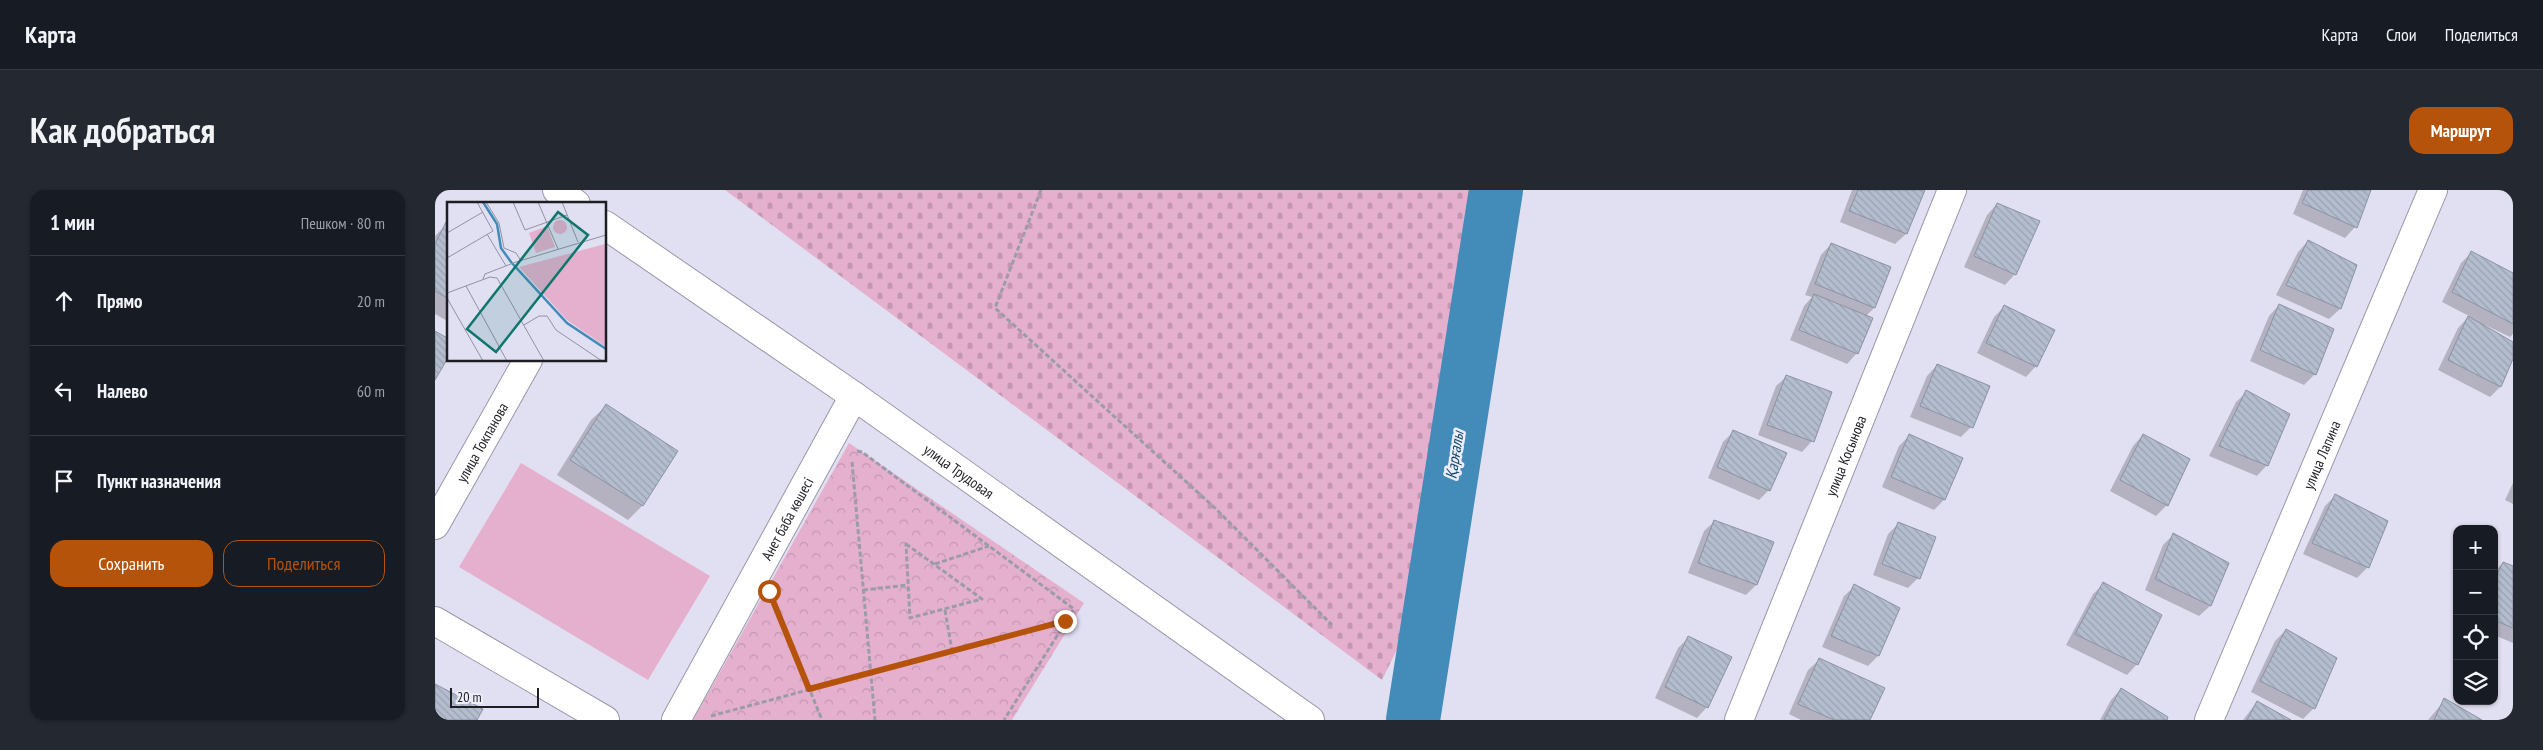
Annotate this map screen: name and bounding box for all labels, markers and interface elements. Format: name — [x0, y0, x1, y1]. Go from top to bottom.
text: Карта — [25, 19, 76, 50]
text: Карта — [2321, 23, 2358, 46]
text: Слои — [2386, 23, 2417, 46]
text: Поделиться — [2445, 23, 2518, 46]
text: Как добраться — [30, 107, 215, 153]
button: Маршрут — [2409, 107, 2513, 154]
inset map — [447, 202, 606, 361]
text: 1 мин — [50, 209, 95, 236]
text: Пешком · 80 m — [301, 213, 385, 233]
icon: ahead — [50, 287, 78, 315]
text: Прямо — [97, 289, 142, 313]
text: 20 m — [357, 291, 385, 311]
icon: left — [50, 377, 78, 405]
text: Налево — [97, 379, 148, 403]
text: 60 m — [357, 381, 385, 401]
street label: улица Токпанова — [452, 399, 512, 486]
street label: улица Косынова — [1820, 412, 1870, 499]
street label: улица Лапина — [2298, 417, 2344, 492]
water label: Қарғалы — [1440, 428, 1468, 480]
street label: улица Трудовая — [920, 439, 998, 502]
icon: arrive — [50, 467, 78, 495]
text: Пункт назначения — [97, 469, 221, 493]
street label: Анет баба көшесі — [756, 474, 817, 563]
map controls — [2453, 525, 2498, 705]
button: + — [2453, 525, 2498, 570]
button: Сохранить — [50, 540, 213, 587]
button: Поделиться — [223, 540, 385, 587]
button: − — [2453, 570, 2498, 615]
route start — [758, 580, 781, 603]
route end — [1054, 610, 1077, 633]
button: locate — [2453, 615, 2498, 660]
button: layers — [2453, 660, 2498, 705]
scale bar — [450, 685, 539, 708]
text: 20 m — [457, 688, 482, 706]

